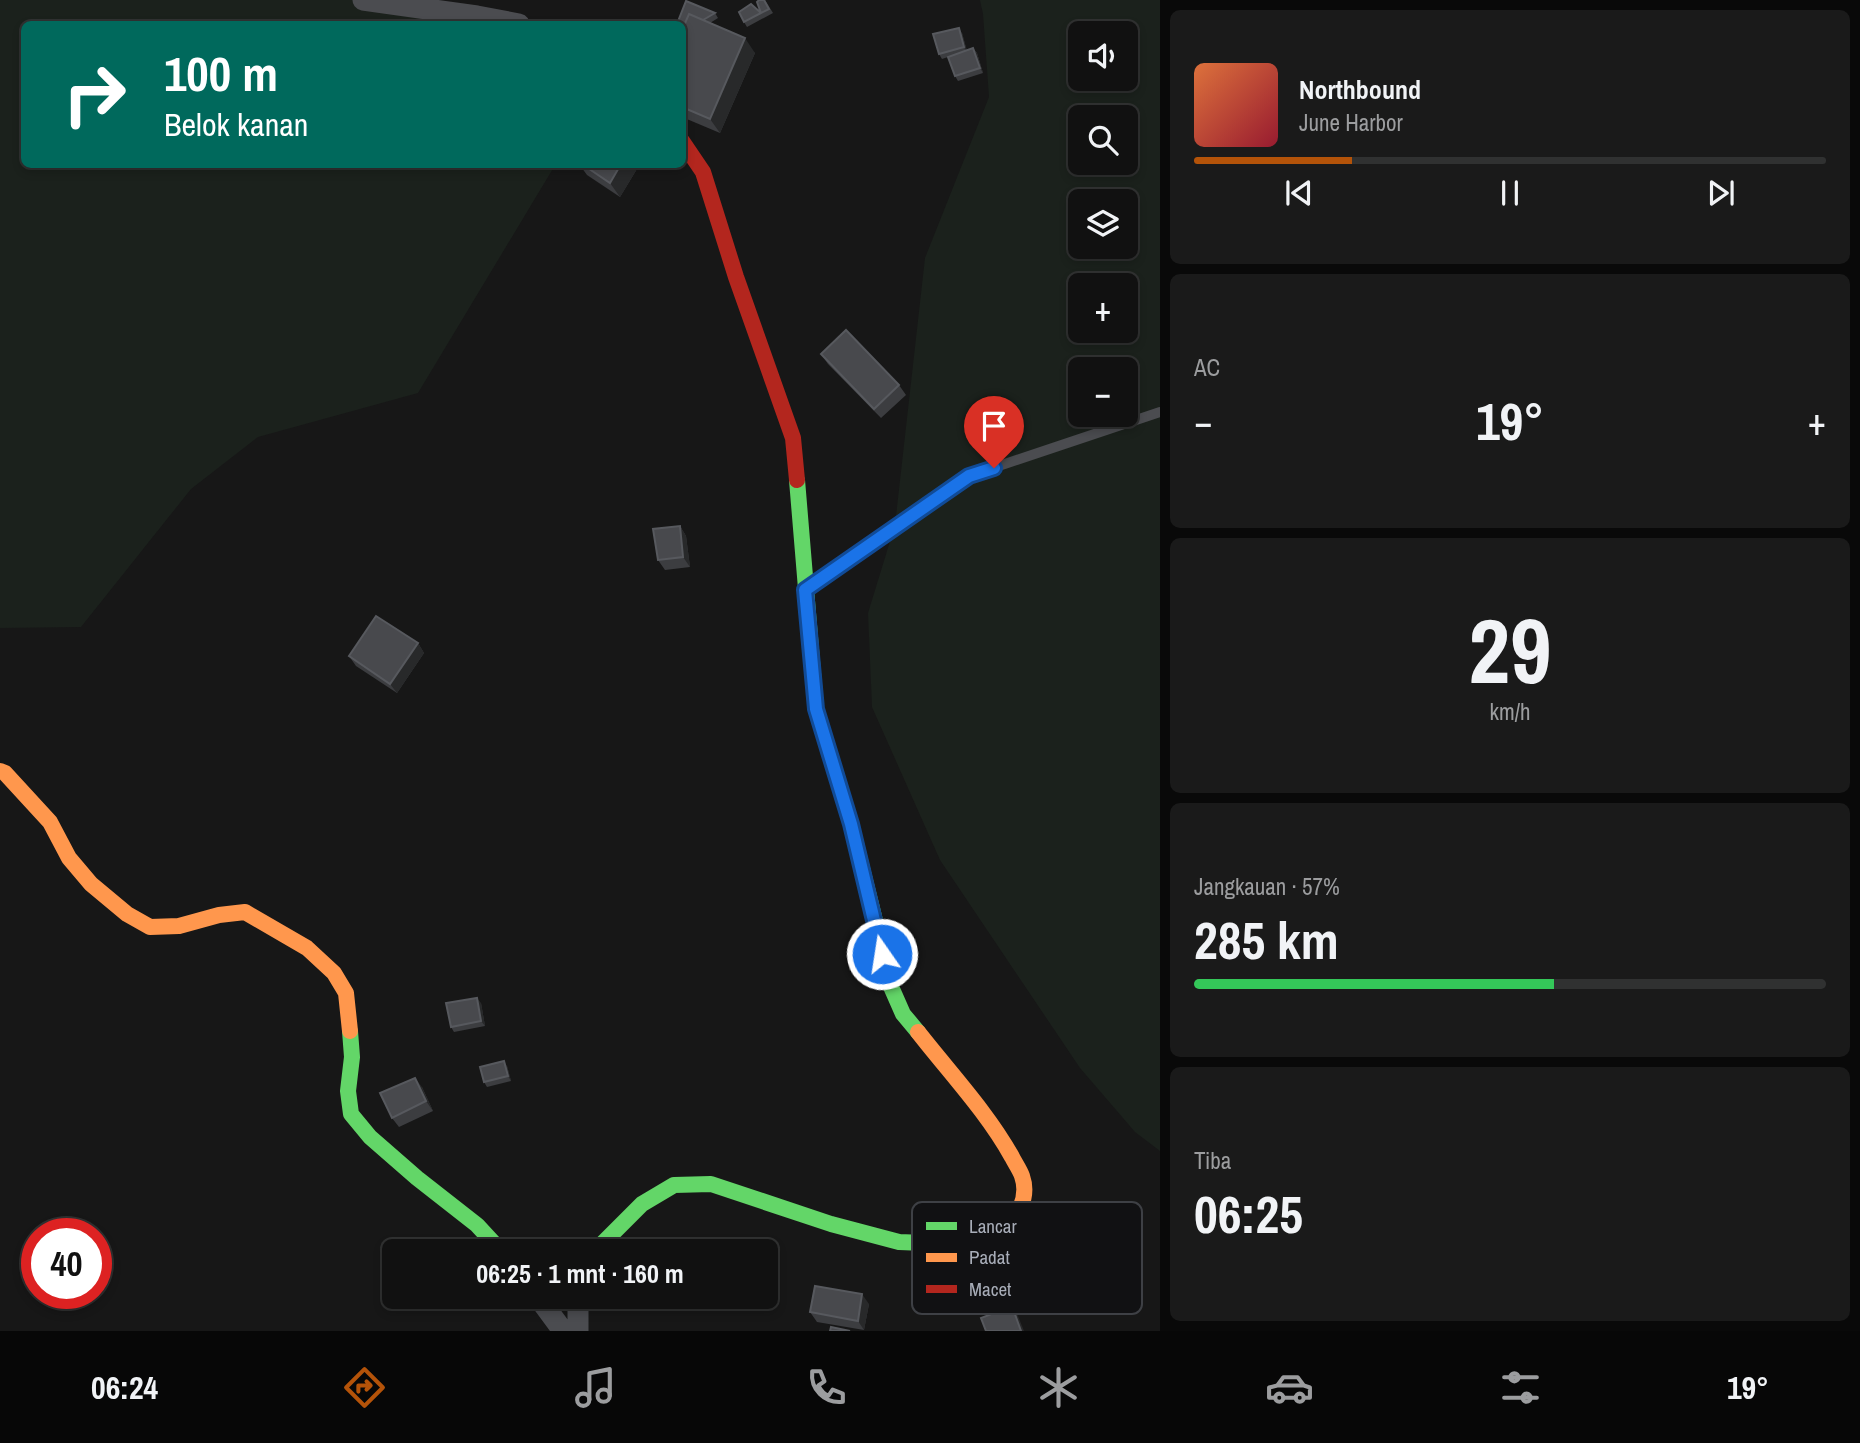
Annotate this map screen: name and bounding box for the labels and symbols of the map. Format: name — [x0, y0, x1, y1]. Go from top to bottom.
pin — [964, 396, 1024, 468]
position arrow — [845, 917, 919, 991]
legend — [912, 1202, 1142, 1314]
text: Lancar — [969, 1213, 1017, 1239]
speed limit sign: 40 — [21, 1218, 112, 1309]
text: Padat — [969, 1244, 1010, 1270]
text: Macet — [969, 1276, 1012, 1302]

